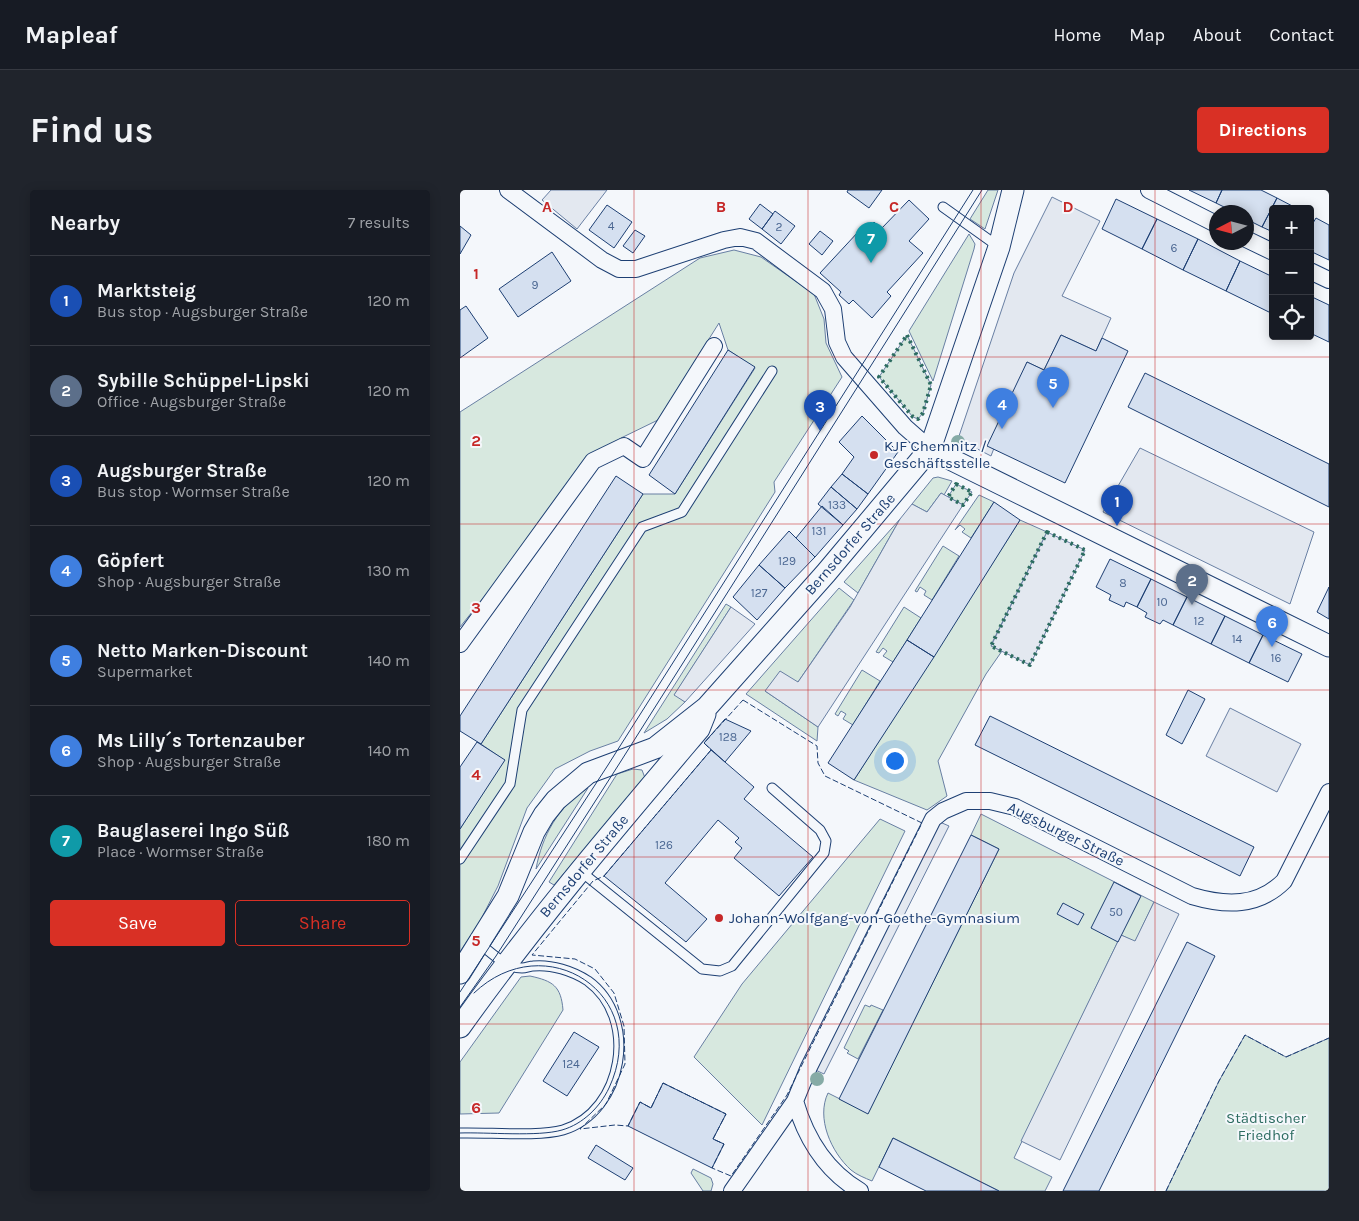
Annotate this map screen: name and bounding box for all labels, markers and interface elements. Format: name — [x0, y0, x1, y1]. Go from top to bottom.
text: Mapleaf — [25, 21, 118, 49]
text: Home — [1053, 24, 1101, 46]
text: Map — [1129, 24, 1165, 46]
text: About — [1193, 24, 1242, 46]
text: Contact — [1270, 24, 1334, 46]
button: Directions — [1197, 107, 1329, 153]
text: Find us — [30, 110, 153, 151]
text: A — [542, 197, 552, 216]
text: B — [716, 197, 726, 216]
text: C — [889, 197, 899, 216]
text: D — [1063, 197, 1074, 216]
north arrow — [1209, 205, 1254, 250]
map controls — [1269, 205, 1314, 340]
button: + — [1269, 205, 1314, 250]
text: Nearby — [50, 211, 120, 235]
text: 7 results — [348, 213, 410, 232]
house number: 4 — [608, 219, 615, 233]
house number: 2 — [776, 220, 783, 234]
pin: 7 — [855, 222, 887, 263]
house number: 6 — [1171, 241, 1178, 255]
button: − — [1269, 250, 1314, 295]
text: 1 — [473, 264, 479, 283]
house number: 9 — [532, 278, 539, 292]
text: Marktsteig — [97, 280, 196, 302]
text: 1 — [63, 291, 69, 310]
text: 120 m — [367, 291, 410, 310]
button: locate — [1269, 295, 1314, 340]
text: Bus stop · Augsburger Straße — [97, 302, 308, 321]
pin: 5 — [1037, 367, 1069, 408]
text: Sybille Schüppel-Lipski — [97, 370, 310, 392]
text: 2 — [61, 381, 71, 400]
text: 120 m — [367, 381, 410, 400]
pin: 4 — [986, 388, 1018, 429]
pin: 3 — [804, 390, 836, 431]
text: Office · Augsburger Straße — [97, 392, 286, 411]
text: 2 — [471, 431, 481, 450]
place label: KJF Chemnitz / Geschäftsstelle — [884, 437, 990, 472]
marker: KJF Chemnitz / Geschäftsstelle — [868, 449, 880, 461]
text: Augsburger Straße — [97, 460, 267, 482]
text: 3 — [61, 471, 71, 490]
text: 120 m — [367, 471, 410, 490]
text: Bus stop · Wormser Straße — [97, 482, 290, 501]
pin: 1 — [1101, 485, 1133, 526]
street label: Bernsdorfer Straße — [801, 489, 899, 599]
house number: 133 — [828, 498, 846, 512]
house number: 131 — [811, 524, 827, 538]
text: Göpfert — [97, 550, 164, 572]
house number: 129 — [778, 554, 796, 568]
text: 4 — [61, 561, 71, 580]
text: 130 m — [367, 561, 410, 580]
pin: 2 — [1176, 564, 1208, 605]
text: Shop · Augsburger Straße — [97, 572, 281, 591]
house number: 8 — [1119, 576, 1127, 590]
house number: 127 — [751, 586, 768, 600]
house number: 10 — [1156, 595, 1168, 609]
text: 3 — [471, 598, 481, 617]
pin: 6 — [1256, 606, 1288, 647]
house number: 12 — [1194, 614, 1205, 628]
house number: 14 — [1232, 632, 1243, 646]
text: Netto Marken-Discount — [97, 640, 308, 662]
text: 5 — [61, 651, 71, 670]
text: 140 m — [368, 651, 410, 670]
house number: 16 — [1271, 651, 1282, 665]
text: Supermarket — [97, 662, 193, 681]
text: Ms Lilly´s Tortenzauber — [97, 730, 304, 752]
house number: 128 — [719, 730, 737, 744]
text: 6 — [61, 741, 71, 760]
text: 140 m — [368, 741, 410, 760]
your location — [882, 748, 908, 774]
text: Shop · Augsburger Straße — [97, 752, 281, 771]
text: 4 — [471, 765, 481, 784]
street label: Augsburger Straße — [1005, 798, 1127, 870]
street label: Bernsdorfer Straße — [536, 811, 632, 921]
text: Bauglaserei Ingo Süß — [97, 820, 290, 842]
text: 7 — [62, 831, 70, 850]
text: 180 m — [367, 831, 410, 850]
house number: 126 — [655, 838, 673, 852]
text: Place · Wormser Straße — [97, 842, 264, 861]
button: Save — [50, 900, 225, 946]
button: Share — [235, 900, 410, 946]
house number: 50 — [1109, 905, 1123, 919]
place label: Johann-Wolfgang-von-Goethe-Gymnasium — [729, 909, 1020, 927]
marker: Johann-Wolfgang-von-Goethe-Gymnasium — [713, 912, 725, 924]
text: 5 — [471, 931, 481, 950]
house number: 124 — [562, 1057, 580, 1071]
text: 6 — [471, 1098, 481, 1117]
park label: Städtischer Friedhof — [1226, 1109, 1306, 1144]

